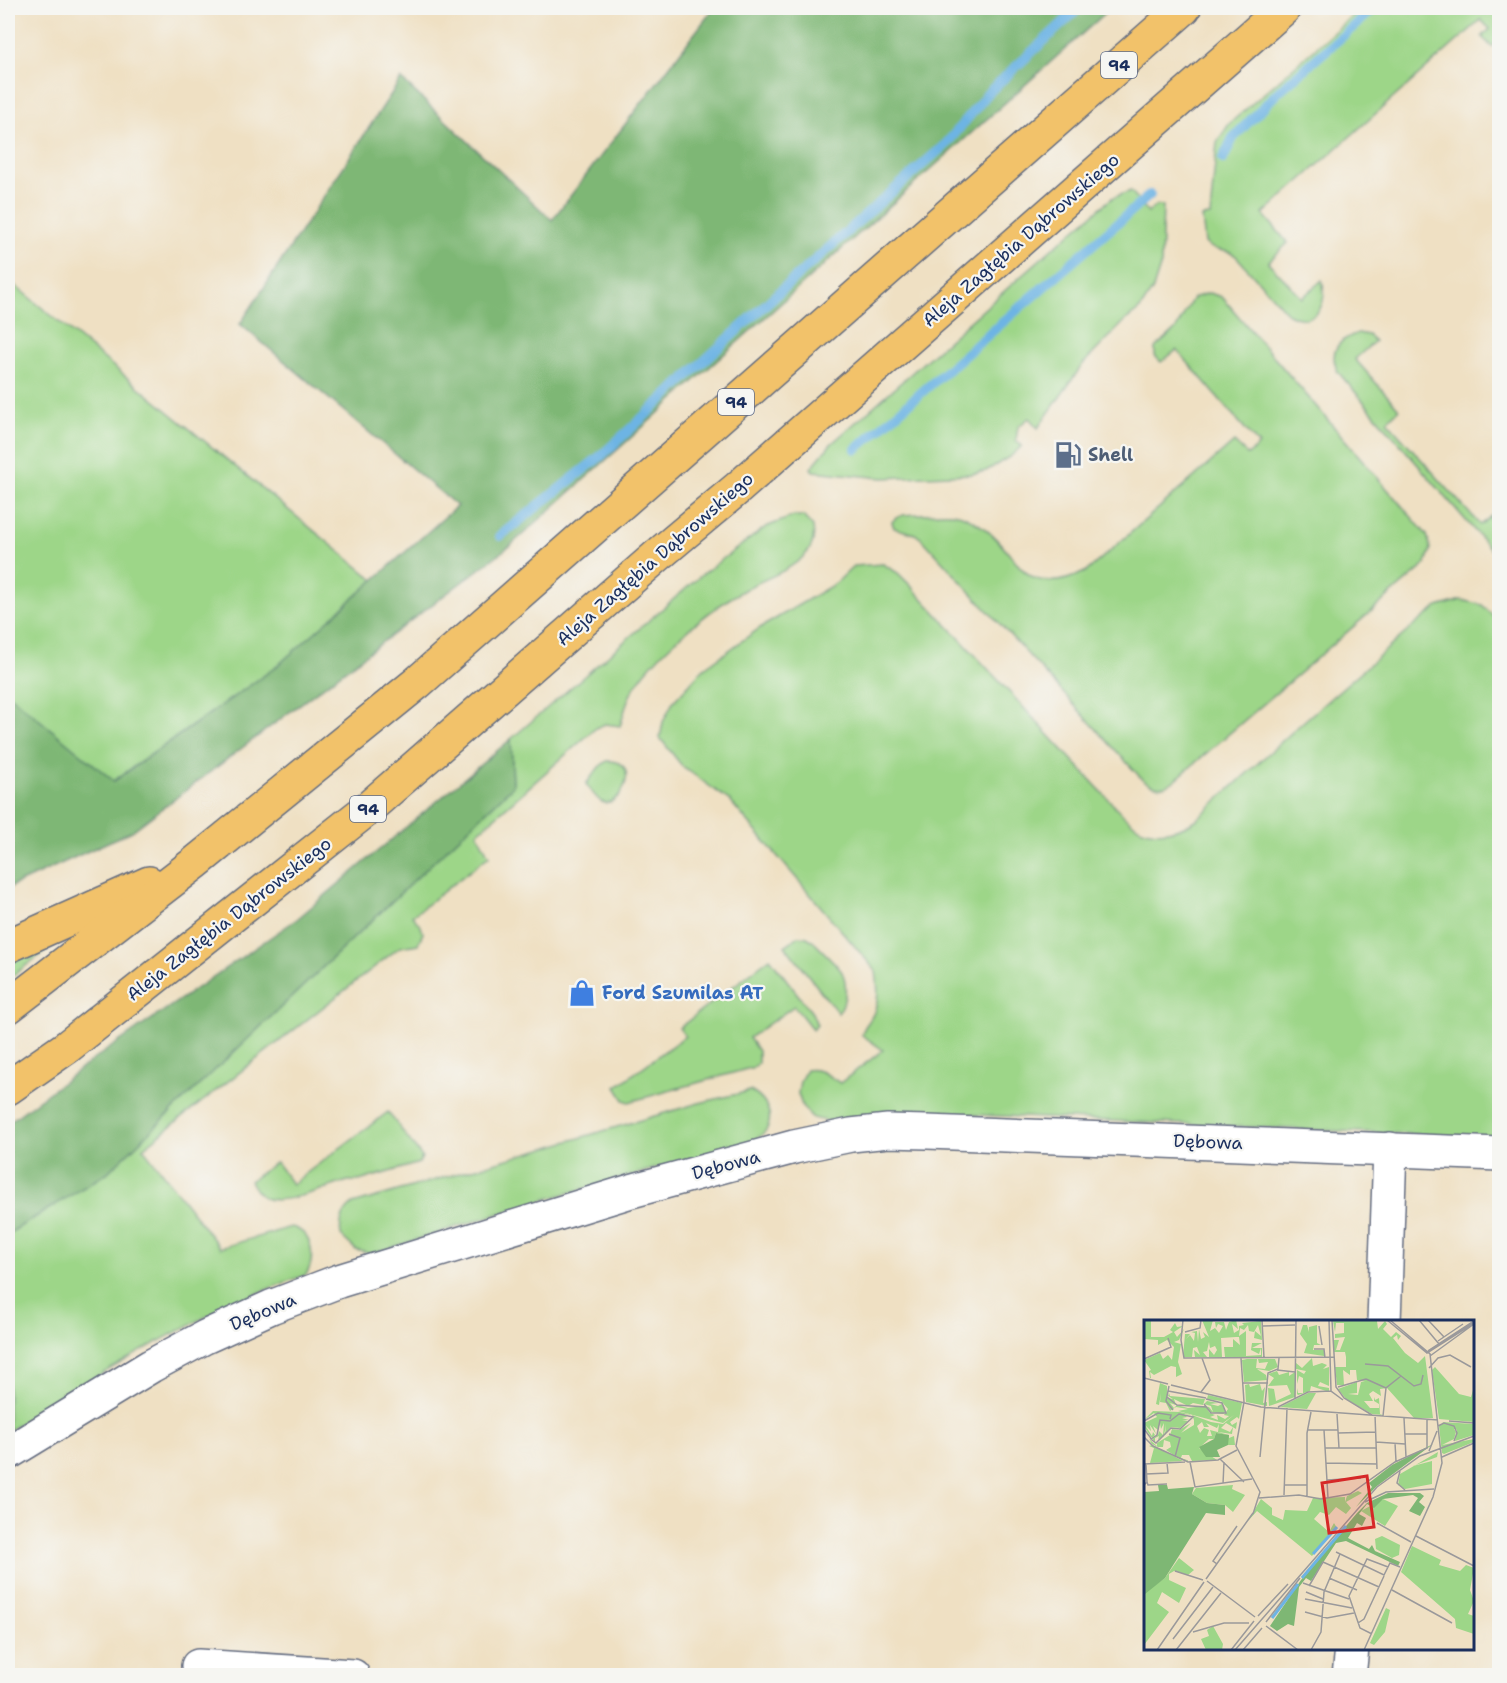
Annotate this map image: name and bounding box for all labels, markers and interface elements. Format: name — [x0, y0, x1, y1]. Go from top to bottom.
road number: 94 — [1101, 52, 1137, 78]
street label: Aleja Zagłębia Dąbrowskiego — [917, 148, 1125, 332]
road number: 94 — [718, 389, 754, 415]
fuel station icon: Shell — [1053, 440, 1083, 470]
place label: Shell — [1088, 443, 1133, 467]
street label: Aleja Zagłębia Dąbrowskiego — [551, 467, 759, 651]
road number: 94 — [350, 796, 386, 822]
street label: Aleja Zagłębia Dąbrowskiego — [122, 832, 336, 1006]
shop icon: Ford Szumilas AT — [567, 978, 597, 1008]
place label: Ford Szumilas AT — [602, 981, 763, 1005]
street label: Dębowa — [1173, 1129, 1243, 1155]
street label: Dębowa — [689, 1144, 763, 1186]
street label: Dębowa — [226, 1287, 300, 1337]
inset map — [1144, 1320, 1474, 1650]

